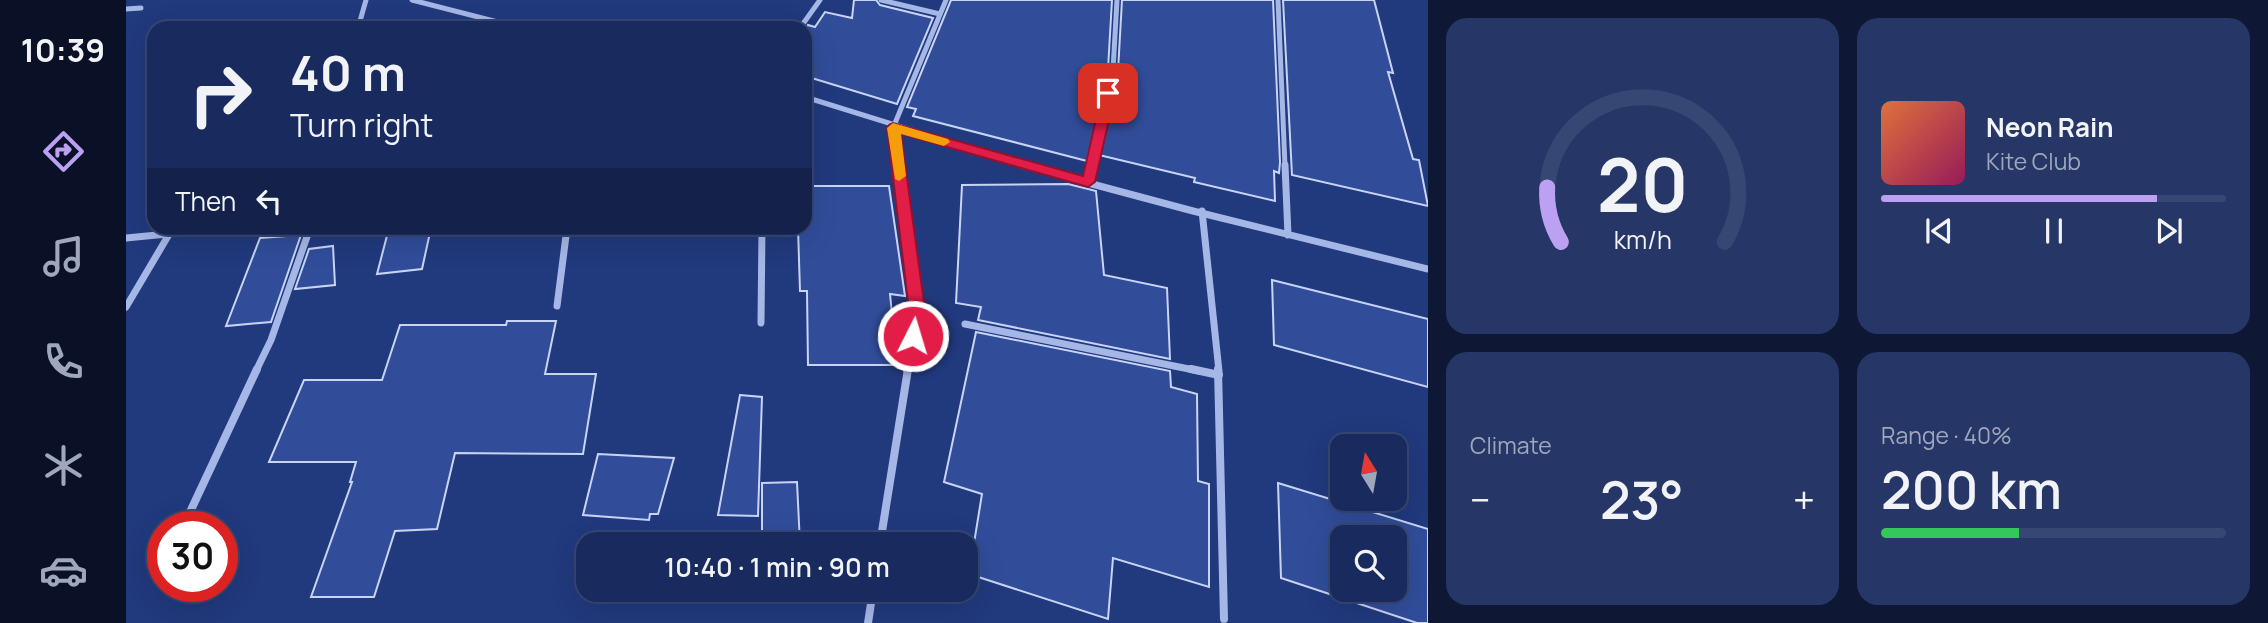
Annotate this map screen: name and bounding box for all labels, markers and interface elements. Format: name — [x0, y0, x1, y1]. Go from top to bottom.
text: 10:39 — [21, 28, 105, 72]
text: 40 m — [290, 39, 406, 106]
icon: right — [175, 49, 266, 140]
pin — [1078, 63, 1138, 123]
icon: arrive — [1089, 74, 1127, 112]
text: Turn right — [290, 103, 433, 147]
text: Neon Rain — [1986, 109, 2114, 145]
icon: directions — [39, 127, 88, 176]
text: 20 — [1597, 134, 1688, 234]
text: Kite Club — [1986, 145, 2081, 177]
icon: left — [250, 182, 288, 220]
text: Then — [175, 183, 236, 219]
icon: previous — [1920, 212, 1958, 250]
icon: pause — [2035, 212, 2073, 250]
icon: next — [2150, 212, 2188, 250]
text: km/h — [1613, 222, 1672, 257]
icon: music — [39, 232, 88, 281]
position arrow — [876, 299, 950, 373]
icon: phone — [39, 337, 88, 386]
text: Range · 40% — [1881, 419, 2012, 451]
text: Climate — [1470, 429, 1552, 461]
north arrow — [1330, 434, 1407, 511]
map controls — [1330, 434, 1407, 602]
icon: climate — [39, 441, 88, 490]
text: 200 km — [1881, 454, 2062, 525]
text: 23° — [1600, 464, 1684, 535]
text: − — [1470, 473, 1491, 525]
text: + — [1793, 473, 1815, 525]
speed limit sign: 30 — [147, 511, 238, 602]
button: search — [1330, 525, 1407, 602]
icon: car — [39, 546, 88, 595]
text: 10:40 · 1 min · 90 m — [664, 549, 890, 585]

